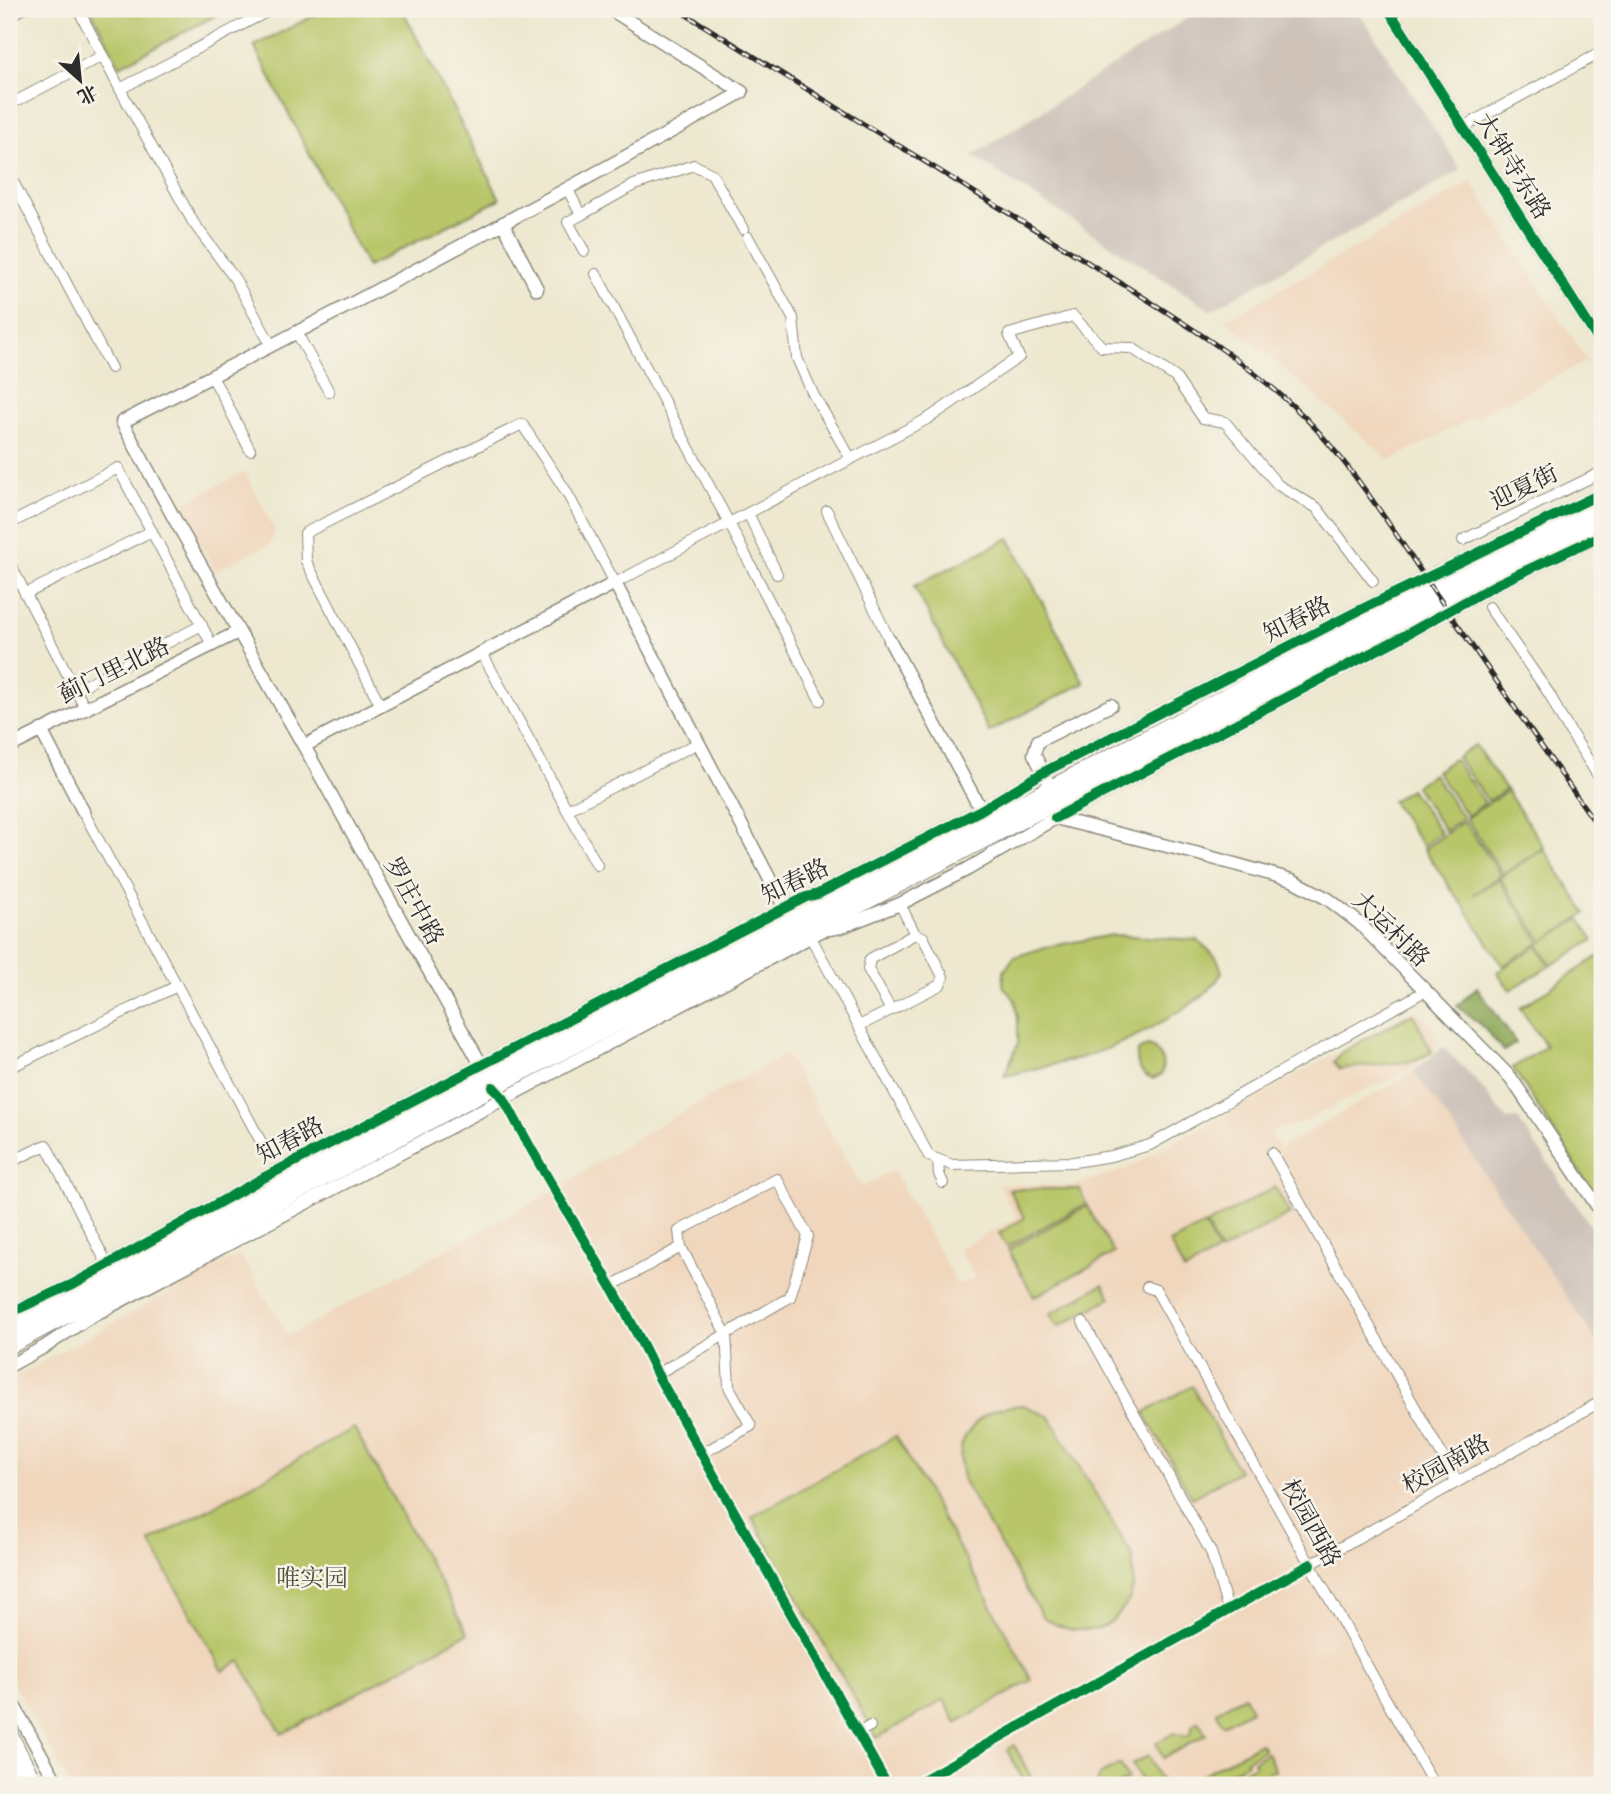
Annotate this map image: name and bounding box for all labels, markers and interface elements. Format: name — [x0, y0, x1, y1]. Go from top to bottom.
north arrow — [46, 46, 116, 116]
text: 北 — [73, 78, 102, 110]
street label: 大钟寺东路 — [1467, 107, 1558, 226]
street label: 迎夏街 — [1485, 457, 1564, 518]
street label: 知春路 — [1258, 588, 1337, 650]
street label: 蓟门里北路 — [53, 629, 175, 712]
street label: 罗庄中路 — [376, 851, 451, 951]
street label: 知春路 — [756, 851, 835, 912]
street label: 大运村路 — [1345, 884, 1437, 975]
street label: 知春路 — [251, 1109, 330, 1172]
street label: 校园南路 — [1396, 1427, 1496, 1502]
street label: 校园西路 — [1273, 1473, 1348, 1573]
park label: 唯实园 — [276, 1562, 348, 1595]

